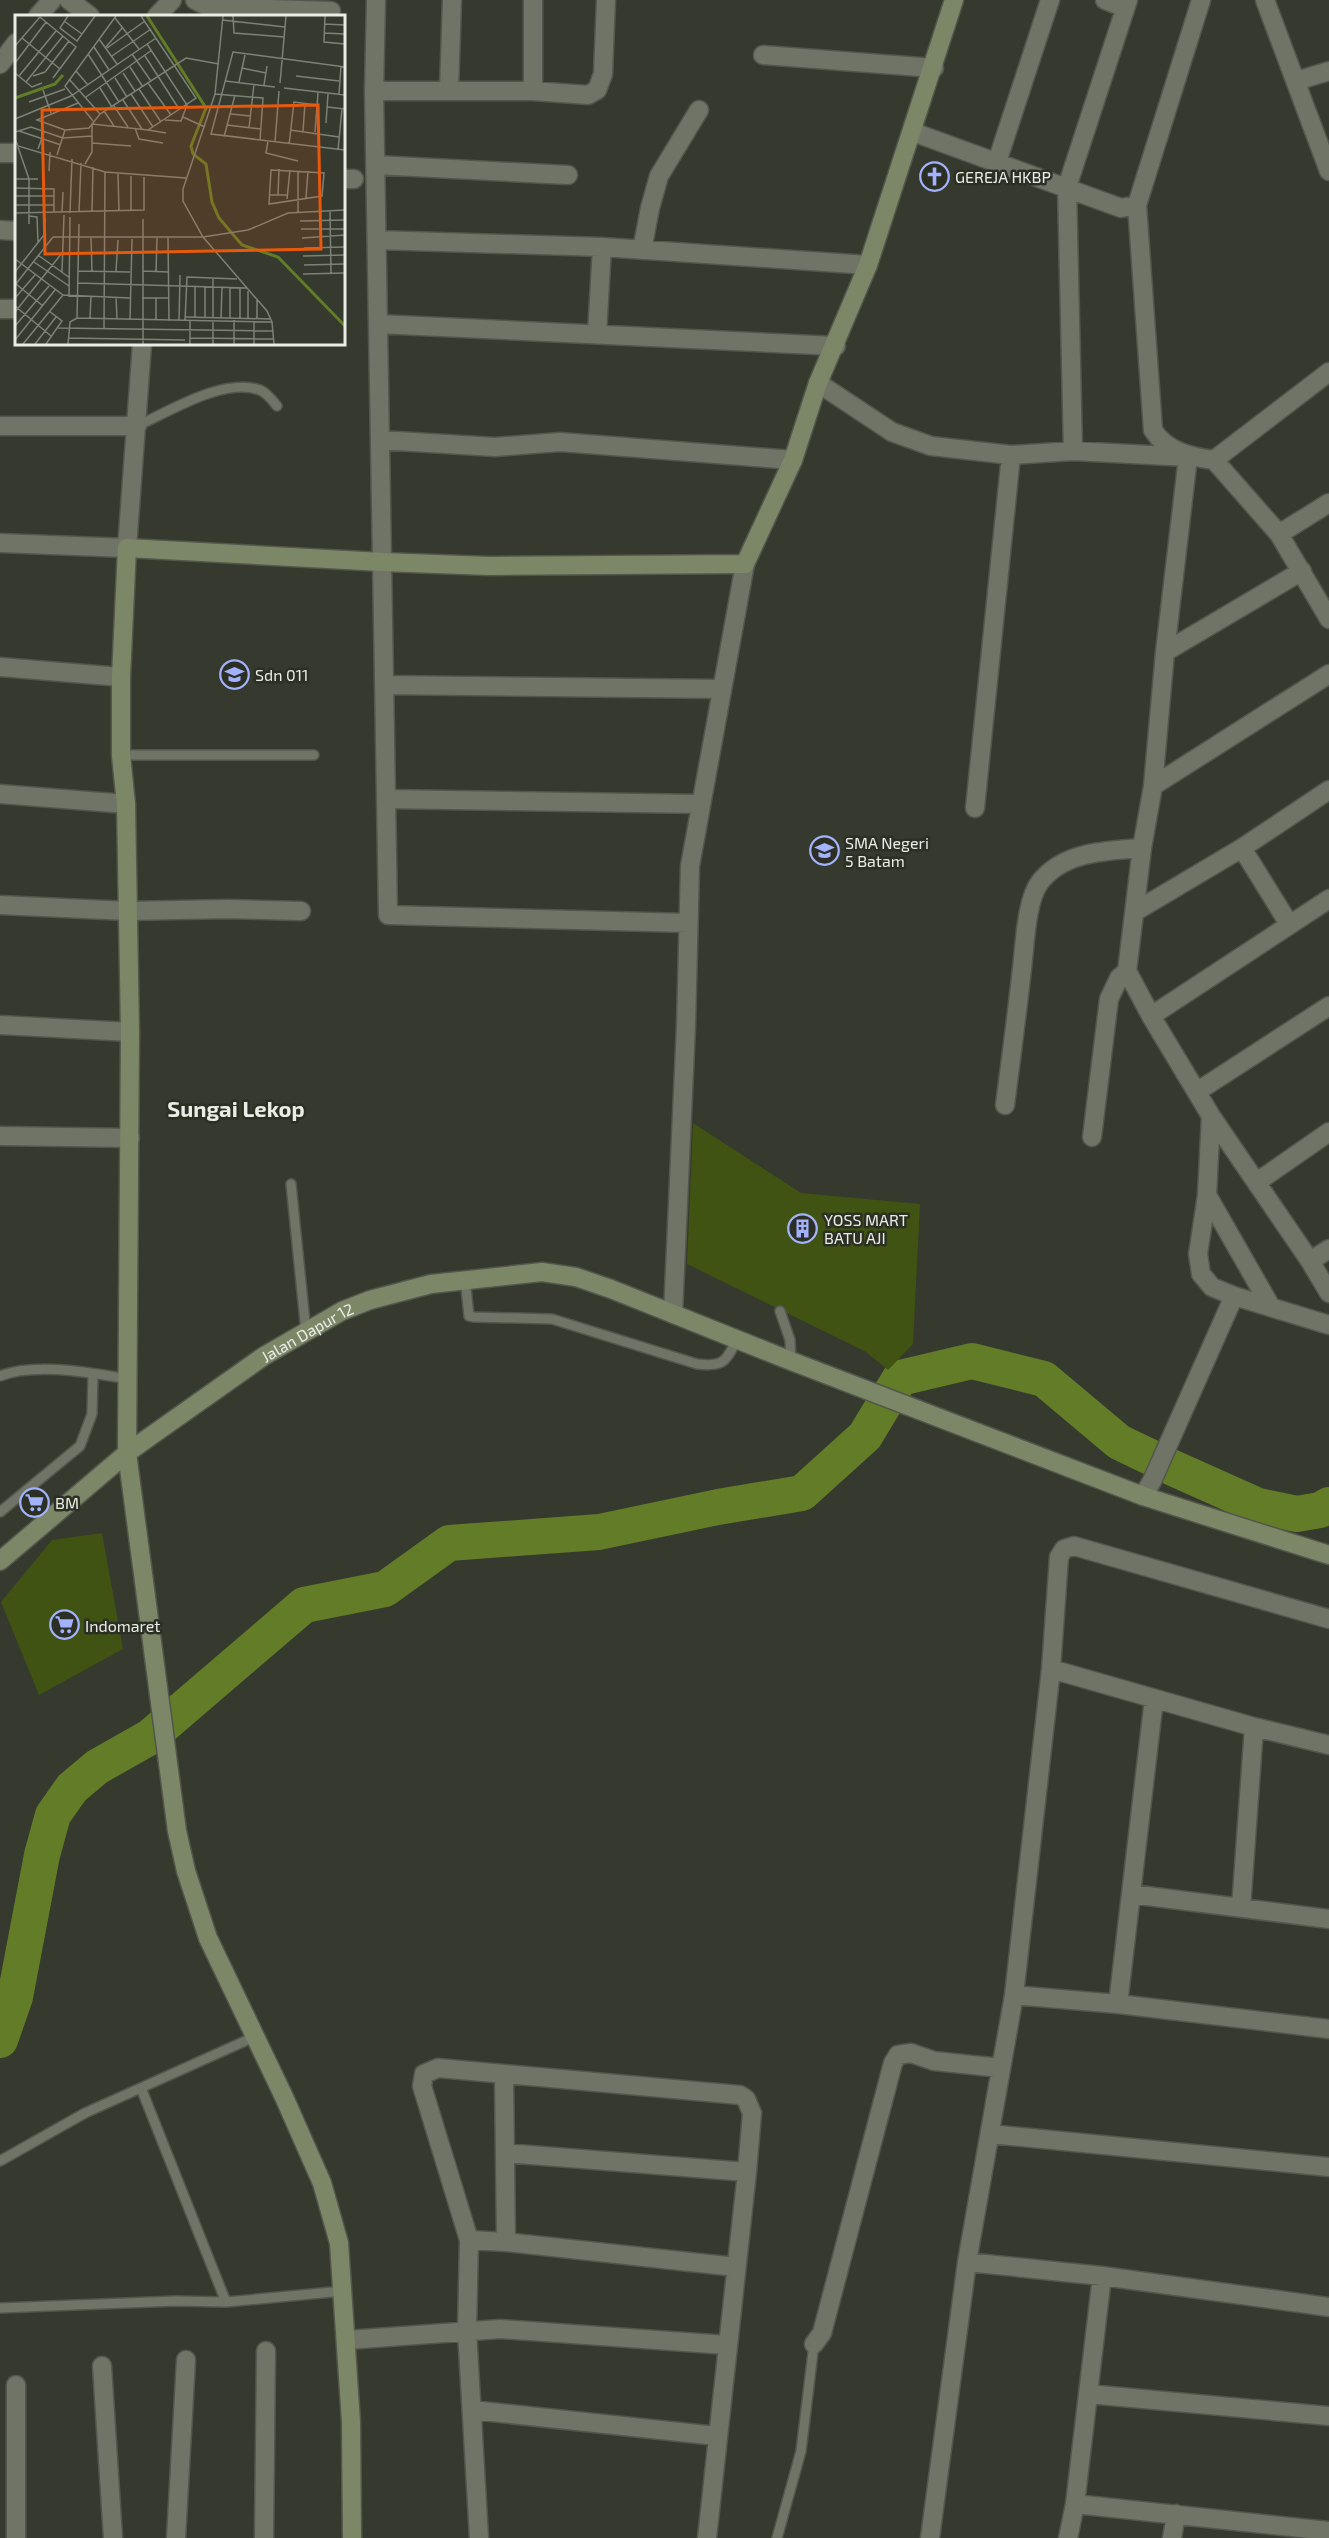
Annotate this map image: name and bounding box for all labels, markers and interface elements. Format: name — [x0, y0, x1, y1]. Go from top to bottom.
inset map — [15, 15, 345, 345]
church icon: GEREJA HKBP — [918, 160, 950, 192]
place label: GEREJA HKBP — [955, 167, 1051, 186]
school or university icon: Sdn 011 — [218, 658, 250, 690]
place label: Sdn 011 — [255, 665, 308, 684]
place label: SMA Negeri 5 Batam — [845, 833, 929, 870]
school or university icon: SMA Negeri 5 Batam — [808, 835, 840, 867]
district label: Sungai Lekop — [167, 1095, 305, 1121]
place label: YOSS MART BATU AJI — [824, 1210, 908, 1247]
building icon: YOSS MART BATU AJI — [787, 1212, 819, 1244]
street label: Jalan Dapur 12 — [257, 1298, 356, 1365]
supermarket icon: BM — [18, 1486, 50, 1518]
place label: BM — [55, 1493, 79, 1512]
supermarket icon: Indomaret — [48, 1609, 80, 1641]
place label: Indomaret — [85, 1616, 160, 1635]

